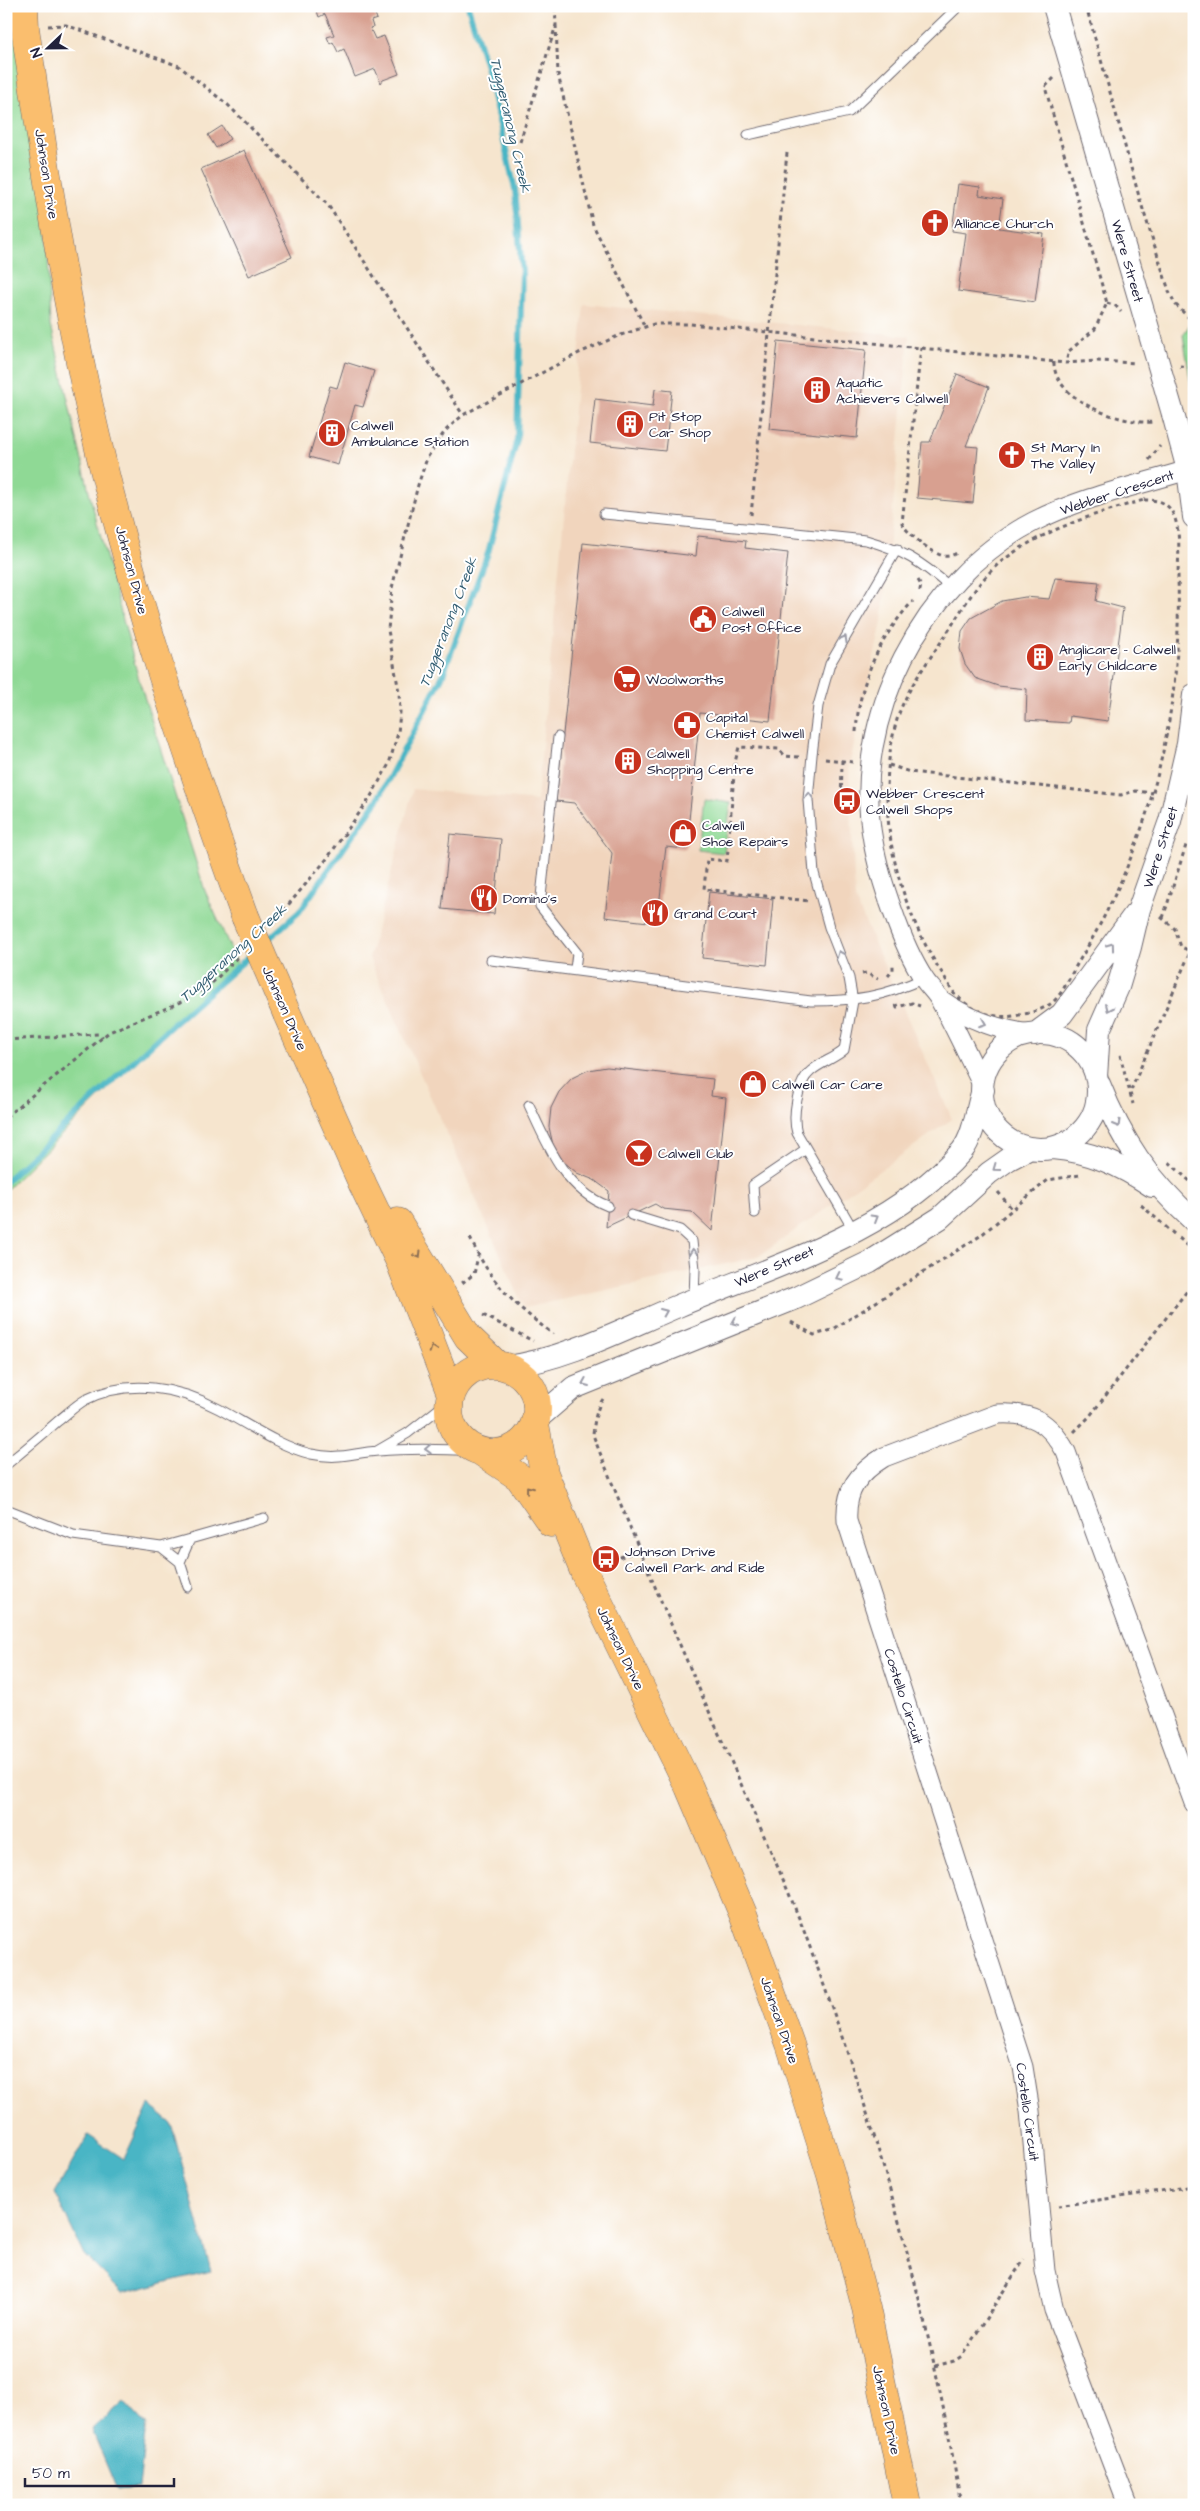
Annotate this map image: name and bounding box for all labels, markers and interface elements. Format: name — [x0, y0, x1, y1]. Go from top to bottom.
north arrow — [22, 22, 72, 72]
text: N — [26, 44, 48, 60]
water label: Tuggeranong Creek — [484, 56, 536, 196]
street label: Johnson Drive — [29, 128, 63, 221]
church icon: Alliance Church — [920, 208, 950, 238]
place label: Alliance Church — [954, 214, 1053, 234]
street label: Were Street — [1106, 218, 1148, 305]
place label: Aquatic Achievers Calwell — [836, 373, 948, 409]
building icon: Aquatic Achievers Calwell — [802, 375, 832, 405]
place label: Pit Stop Car Shop — [649, 407, 711, 443]
building icon: Pit Stop Car Shop — [615, 409, 645, 439]
place label: Calwell Ambulance Station — [351, 416, 469, 452]
building icon: Calwell Ambulance Station — [317, 418, 347, 448]
place label: St Mary In The Valley — [1031, 438, 1100, 474]
church icon: St Mary In The Valley — [997, 440, 1027, 470]
street label: Webber Crescent — [1058, 465, 1177, 521]
street label: Johnson Drive — [110, 524, 153, 617]
water label: Tuggeranong Creek — [414, 553, 484, 691]
place label: Calwell Post Office — [722, 602, 802, 638]
public building icon: Calwell Post Office — [688, 604, 718, 634]
one-way arrow — [838, 636, 848, 645]
place label: Anglicare - Calwell Early Childcare — [1059, 640, 1176, 676]
building icon: Anglicare - Calwell Early Childcare — [1025, 642, 1055, 672]
supermarket icon: Woolworths — [612, 664, 642, 694]
place label: Woolworths — [646, 670, 724, 690]
place label: Capital Chemist Calwell — [706, 708, 804, 744]
pharmacy icon: Capital Chemist Calwell — [672, 710, 702, 740]
place label: Calwell Shopping Centre — [647, 744, 754, 780]
building icon: Calwell Shopping Centre — [613, 746, 643, 776]
place label: Webber Crescent Calwell Shops — [866, 784, 985, 820]
bus stop icon: Webber Crescent Calwell Shops — [832, 786, 862, 816]
one-way arrow — [804, 792, 814, 800]
street label: Were Street — [1138, 804, 1184, 891]
place label: Calwell Shoe Repairs — [702, 816, 788, 852]
shop icon: Calwell Shoe Repairs — [668, 818, 698, 848]
restaurant icon: Domino's — [469, 883, 499, 913]
place label: Domino's — [503, 889, 557, 909]
restaurant icon: Grand Court — [640, 898, 670, 928]
water label: Tuggeranong Creek — [175, 899, 293, 1008]
place label: Grand Court — [674, 904, 757, 924]
one-way arrow — [1105, 942, 1114, 952]
one-way arrow — [835, 950, 846, 959]
street label: Johnson Drive — [257, 963, 312, 1054]
one-way arrow — [1104, 1003, 1115, 1012]
one-way arrow — [978, 1018, 986, 1028]
shop icon: Calwell Car Care — [738, 1069, 768, 1099]
place label: Calwell Car Care — [772, 1075, 883, 1095]
one-way arrow — [1111, 1118, 1121, 1127]
bar icon: Calwell Club — [624, 1138, 654, 1168]
place label: Calwell Club — [658, 1144, 733, 1164]
one-way arrow — [992, 1162, 1002, 1171]
one-way arrow — [869, 1215, 878, 1224]
street label: Were Street — [731, 1241, 818, 1293]
one-way arrow — [688, 1248, 699, 1256]
one-way arrow — [412, 1250, 422, 1259]
one-way arrow — [835, 1271, 844, 1281]
one-way arrow — [659, 1307, 668, 1318]
one-way arrow — [732, 1317, 740, 1327]
one-way arrow — [428, 1345, 438, 1354]
one-way arrow — [581, 1377, 590, 1387]
one-way arrow — [424, 1444, 432, 1455]
one-way arrow — [526, 1486, 535, 1495]
place label: Johnson Drive Calwell Park and Ride — [625, 1542, 765, 1578]
bus stop icon: Johnson Drive Calwell Park and Ride — [591, 1544, 621, 1574]
street label: Johnson Drive — [591, 1603, 649, 1694]
street label: Costello Circuit — [878, 1646, 928, 1747]
street label: Johnson Drive — [755, 1974, 803, 2067]
street label: Costello Circuit — [1010, 2062, 1044, 2163]
street label: Johnson Drive — [867, 2364, 905, 2457]
scale bar — [25, 2456, 174, 2488]
text: 50 m — [32, 2463, 70, 2484]

